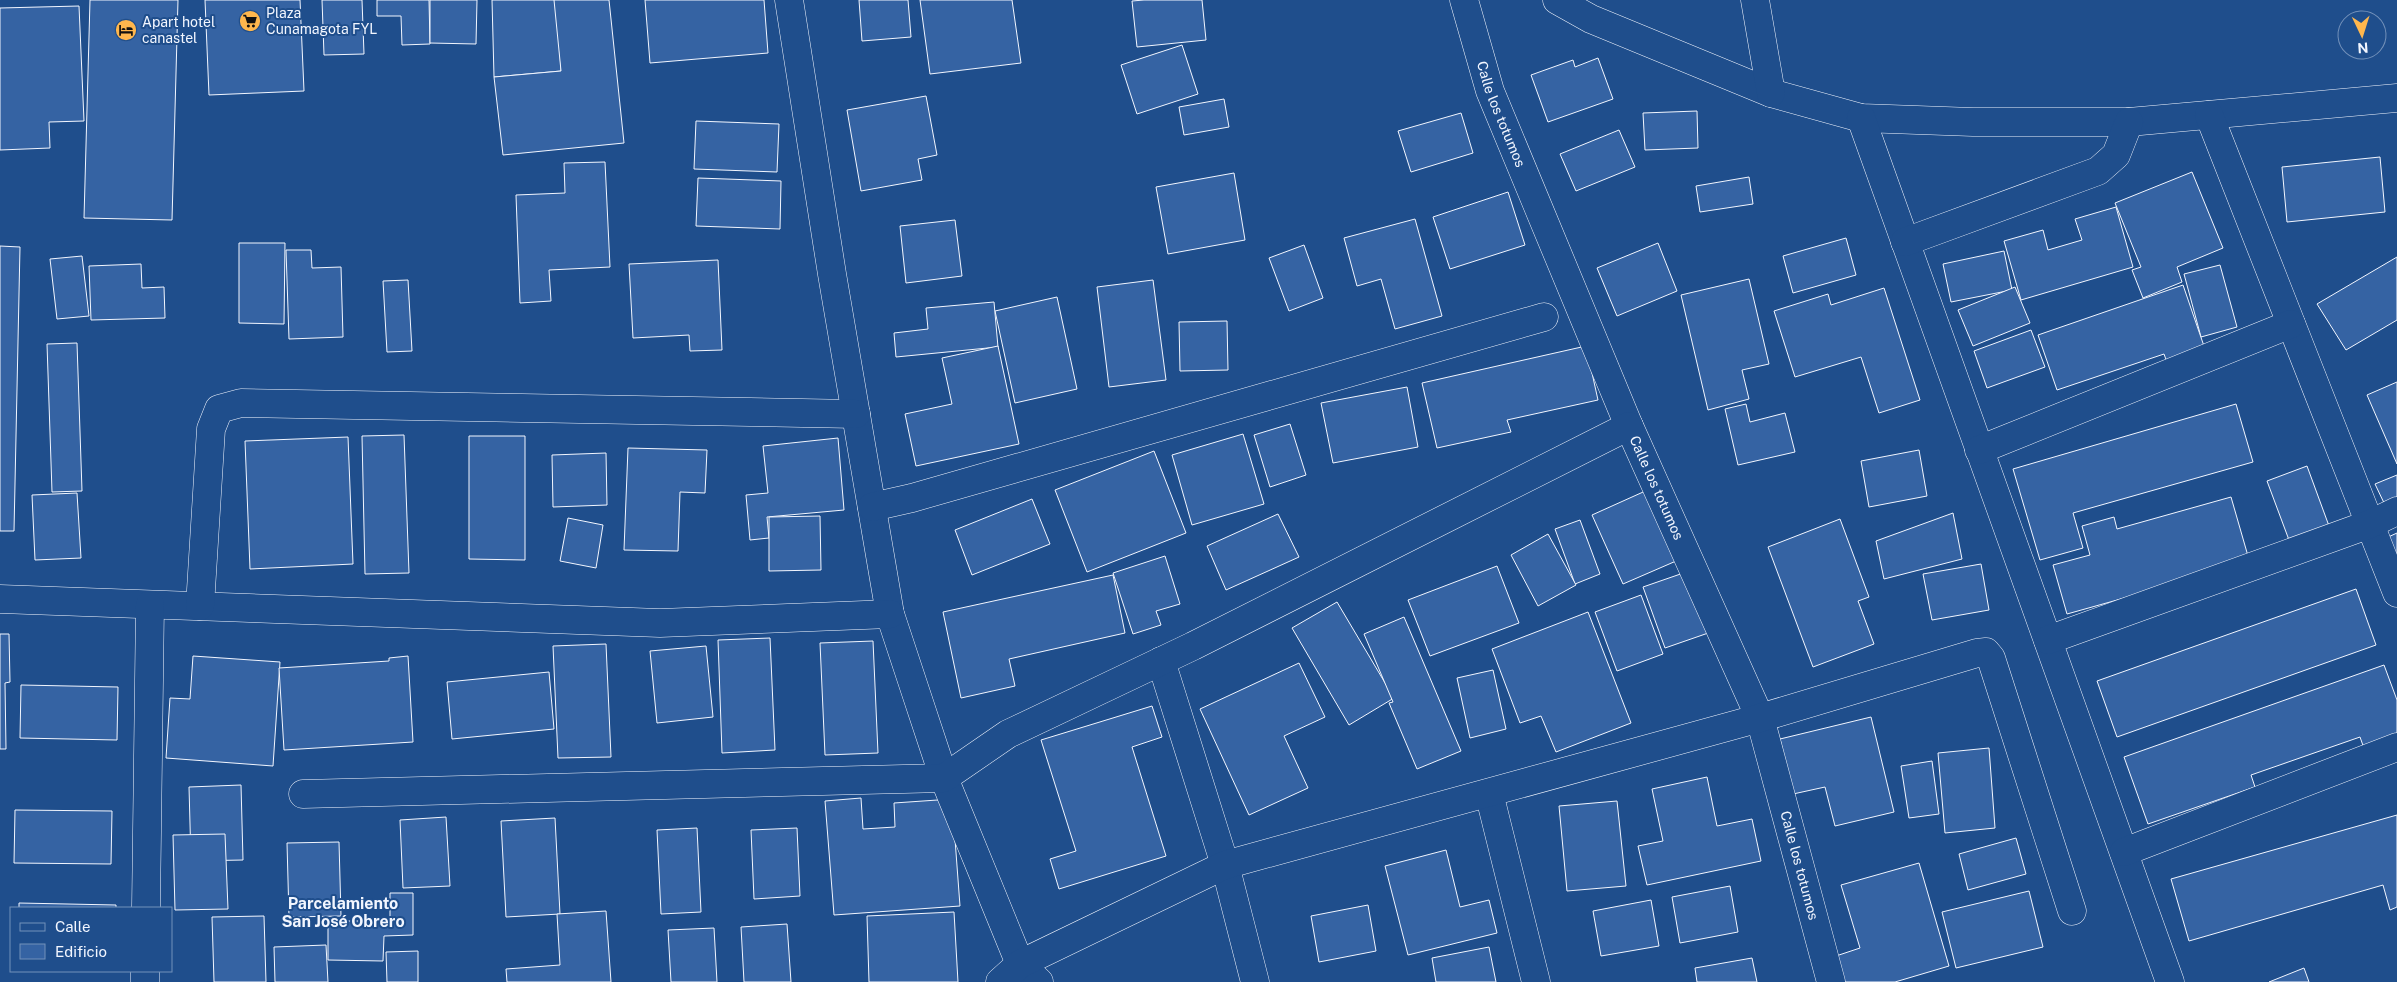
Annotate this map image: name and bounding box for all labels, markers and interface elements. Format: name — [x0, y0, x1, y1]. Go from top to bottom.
place label: Plaza Cunamagota FYL — [266, 5, 377, 37]
supermarket icon: Plaza Cunamagota FYL — [238, 9, 262, 33]
north arrow — [2337, 10, 2387, 60]
place label: Apart hotel canastel — [142, 14, 215, 46]
hotel icon: Apart hotel canastel — [114, 18, 138, 42]
text: N — [2357, 40, 2369, 56]
street label: Calle los totumos — [1474, 59, 1529, 169]
street label: Calle los totumos — [1626, 433, 1687, 542]
street label: Calle los totumos — [1777, 809, 1822, 922]
district label: Parcelamiento San José Obrero — [281, 894, 405, 931]
legend — [10, 907, 172, 972]
text: Calle — [55, 918, 91, 935]
text: Edificio — [55, 943, 107, 960]

